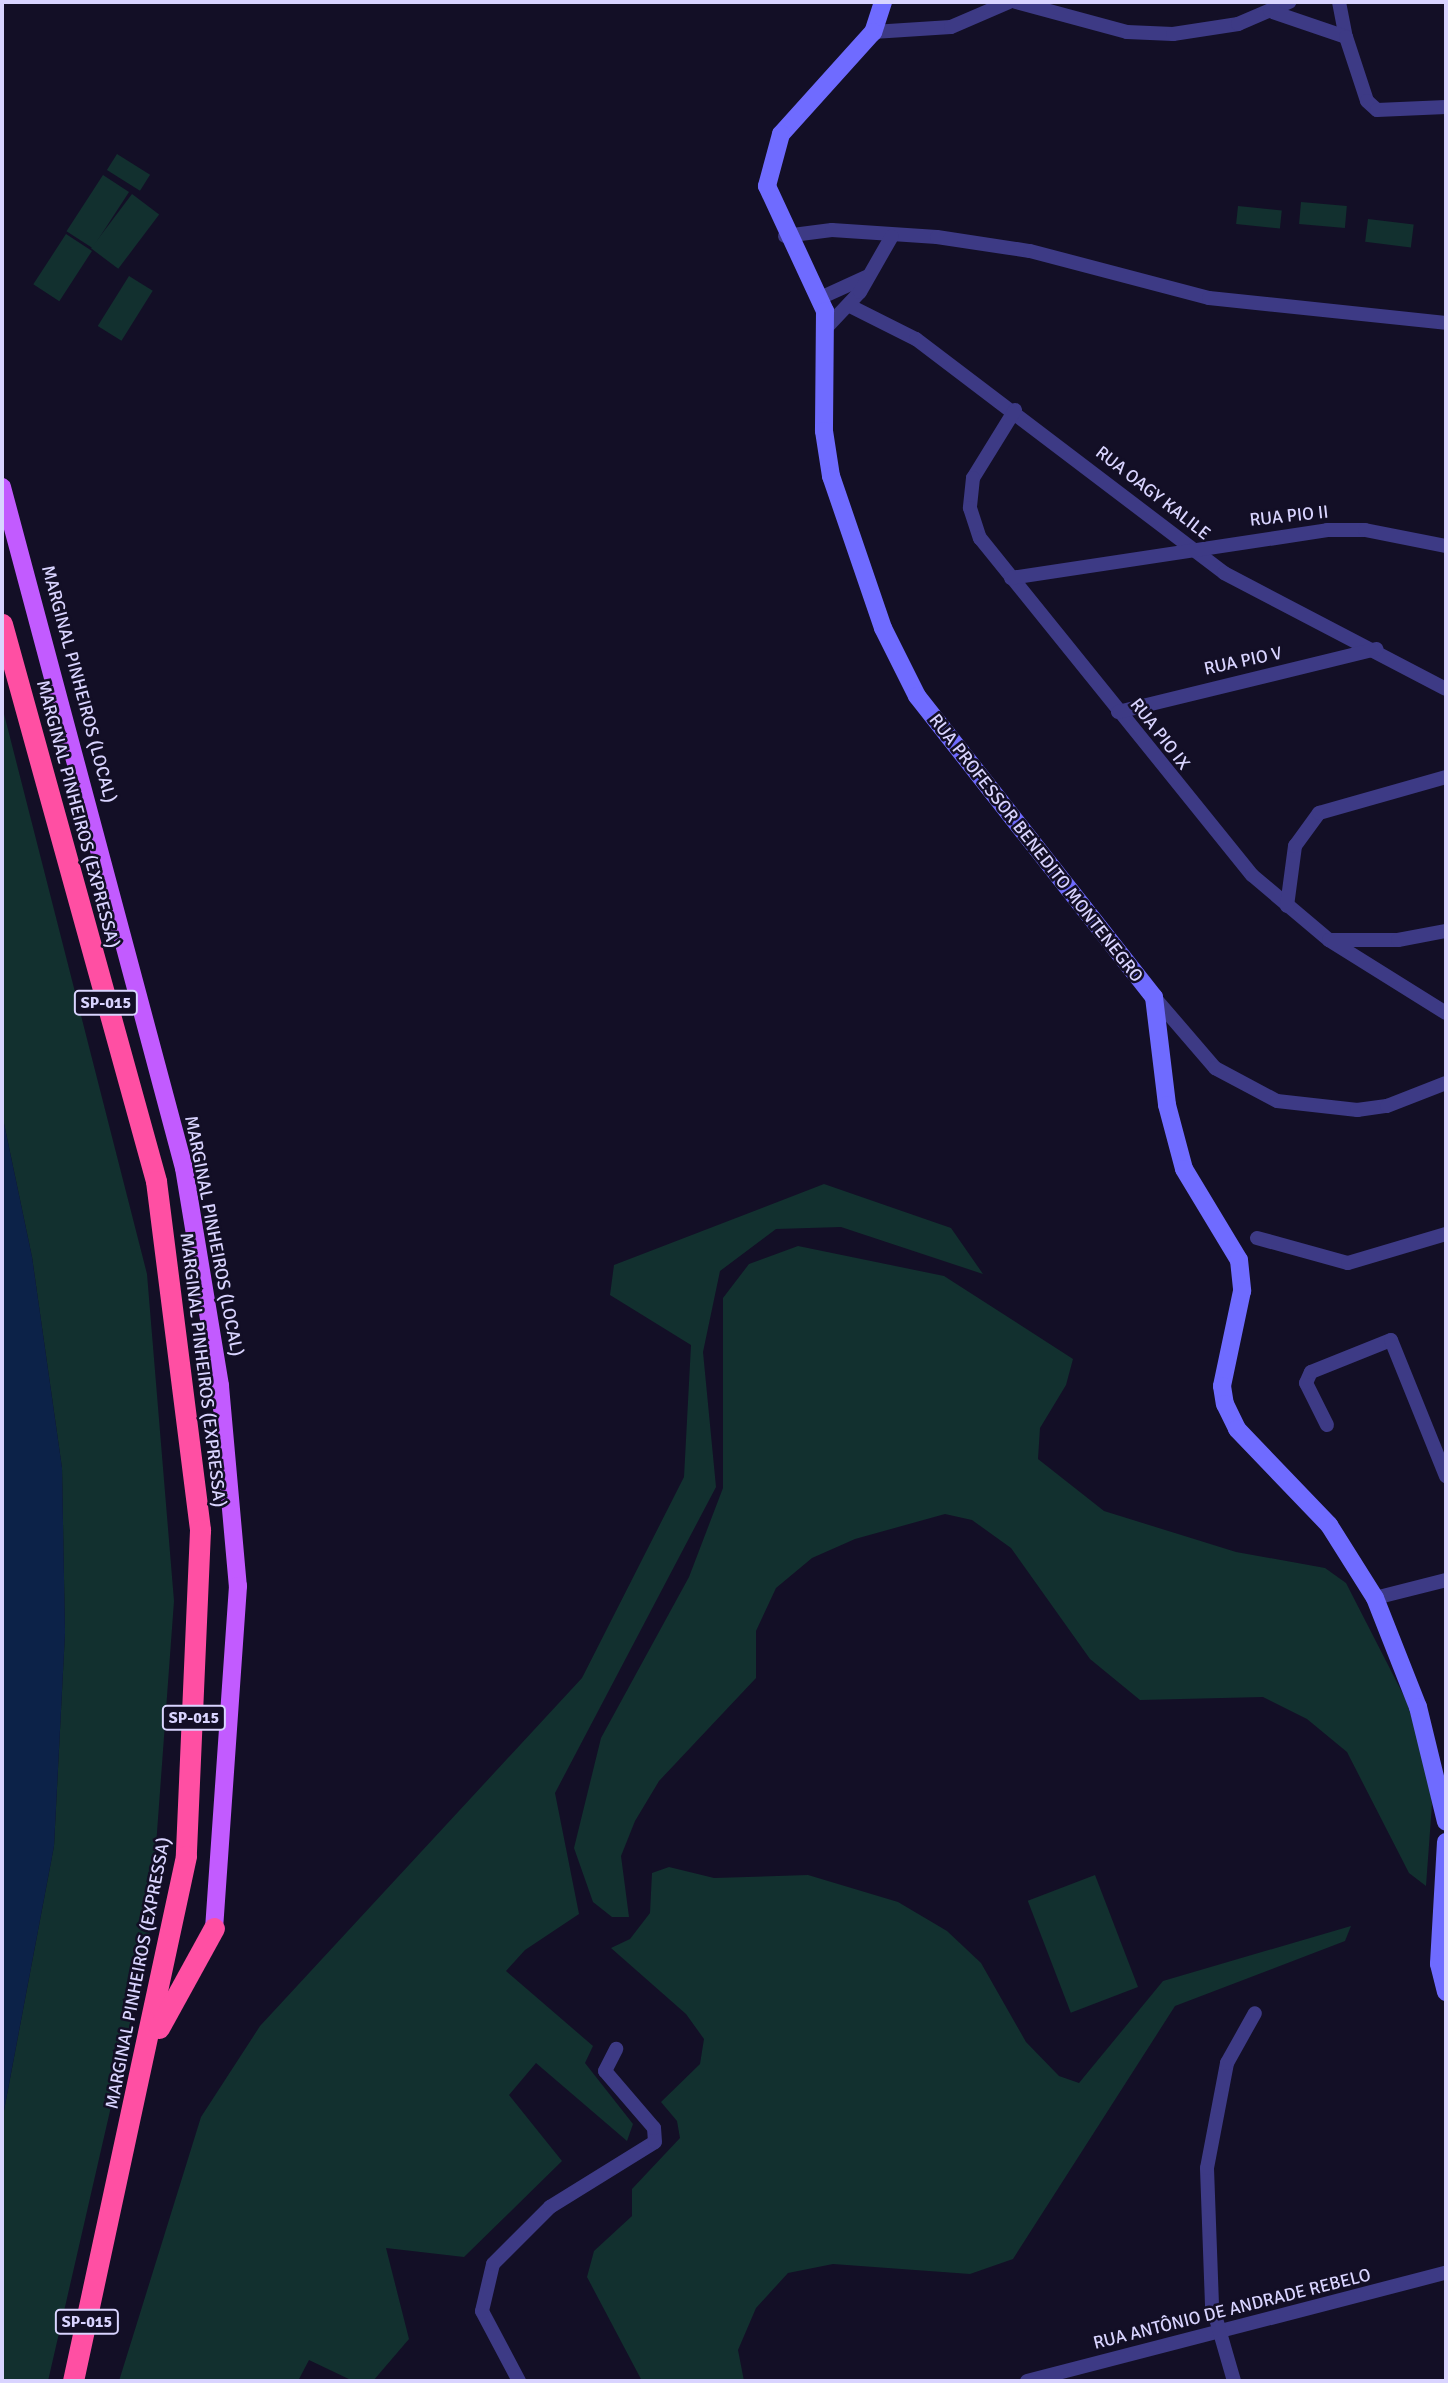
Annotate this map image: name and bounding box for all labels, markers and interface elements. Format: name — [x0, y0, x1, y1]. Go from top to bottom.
street label: RUA OAGY KALILE — [1091, 441, 1215, 545]
street label: RUA PIO II — [1249, 501, 1329, 531]
street label: MARGINAL PINHEIROS (LOCAL) — [37, 563, 121, 805]
street label: RUA PIO V — [1202, 642, 1284, 680]
street label: MARGINAL PINHEIROS (EXPRESSA) — [32, 678, 124, 950]
street label: RUA PIO IX — [1126, 694, 1194, 774]
street label: RUA PROFESSOR BENEDITO MONTENEGRO — [925, 710, 1147, 986]
road number: SP-015 — [73, 990, 139, 1015]
street label: MARGINAL PINHEIROS (LOCAL) — [180, 1114, 248, 1358]
street label: MARGINAL PINHEIROS (EXPRESSA) — [175, 1231, 231, 1509]
road number: SP-015 — [161, 1706, 227, 1730]
street label: MARGINAL PINHEIROS (EXPRESSA) — [101, 1835, 175, 2111]
street label: RUA ANTÔNIO DE ANDRADE REBELO — [1091, 2264, 1373, 2354]
road number: SP-015 — [54, 2310, 120, 2334]

